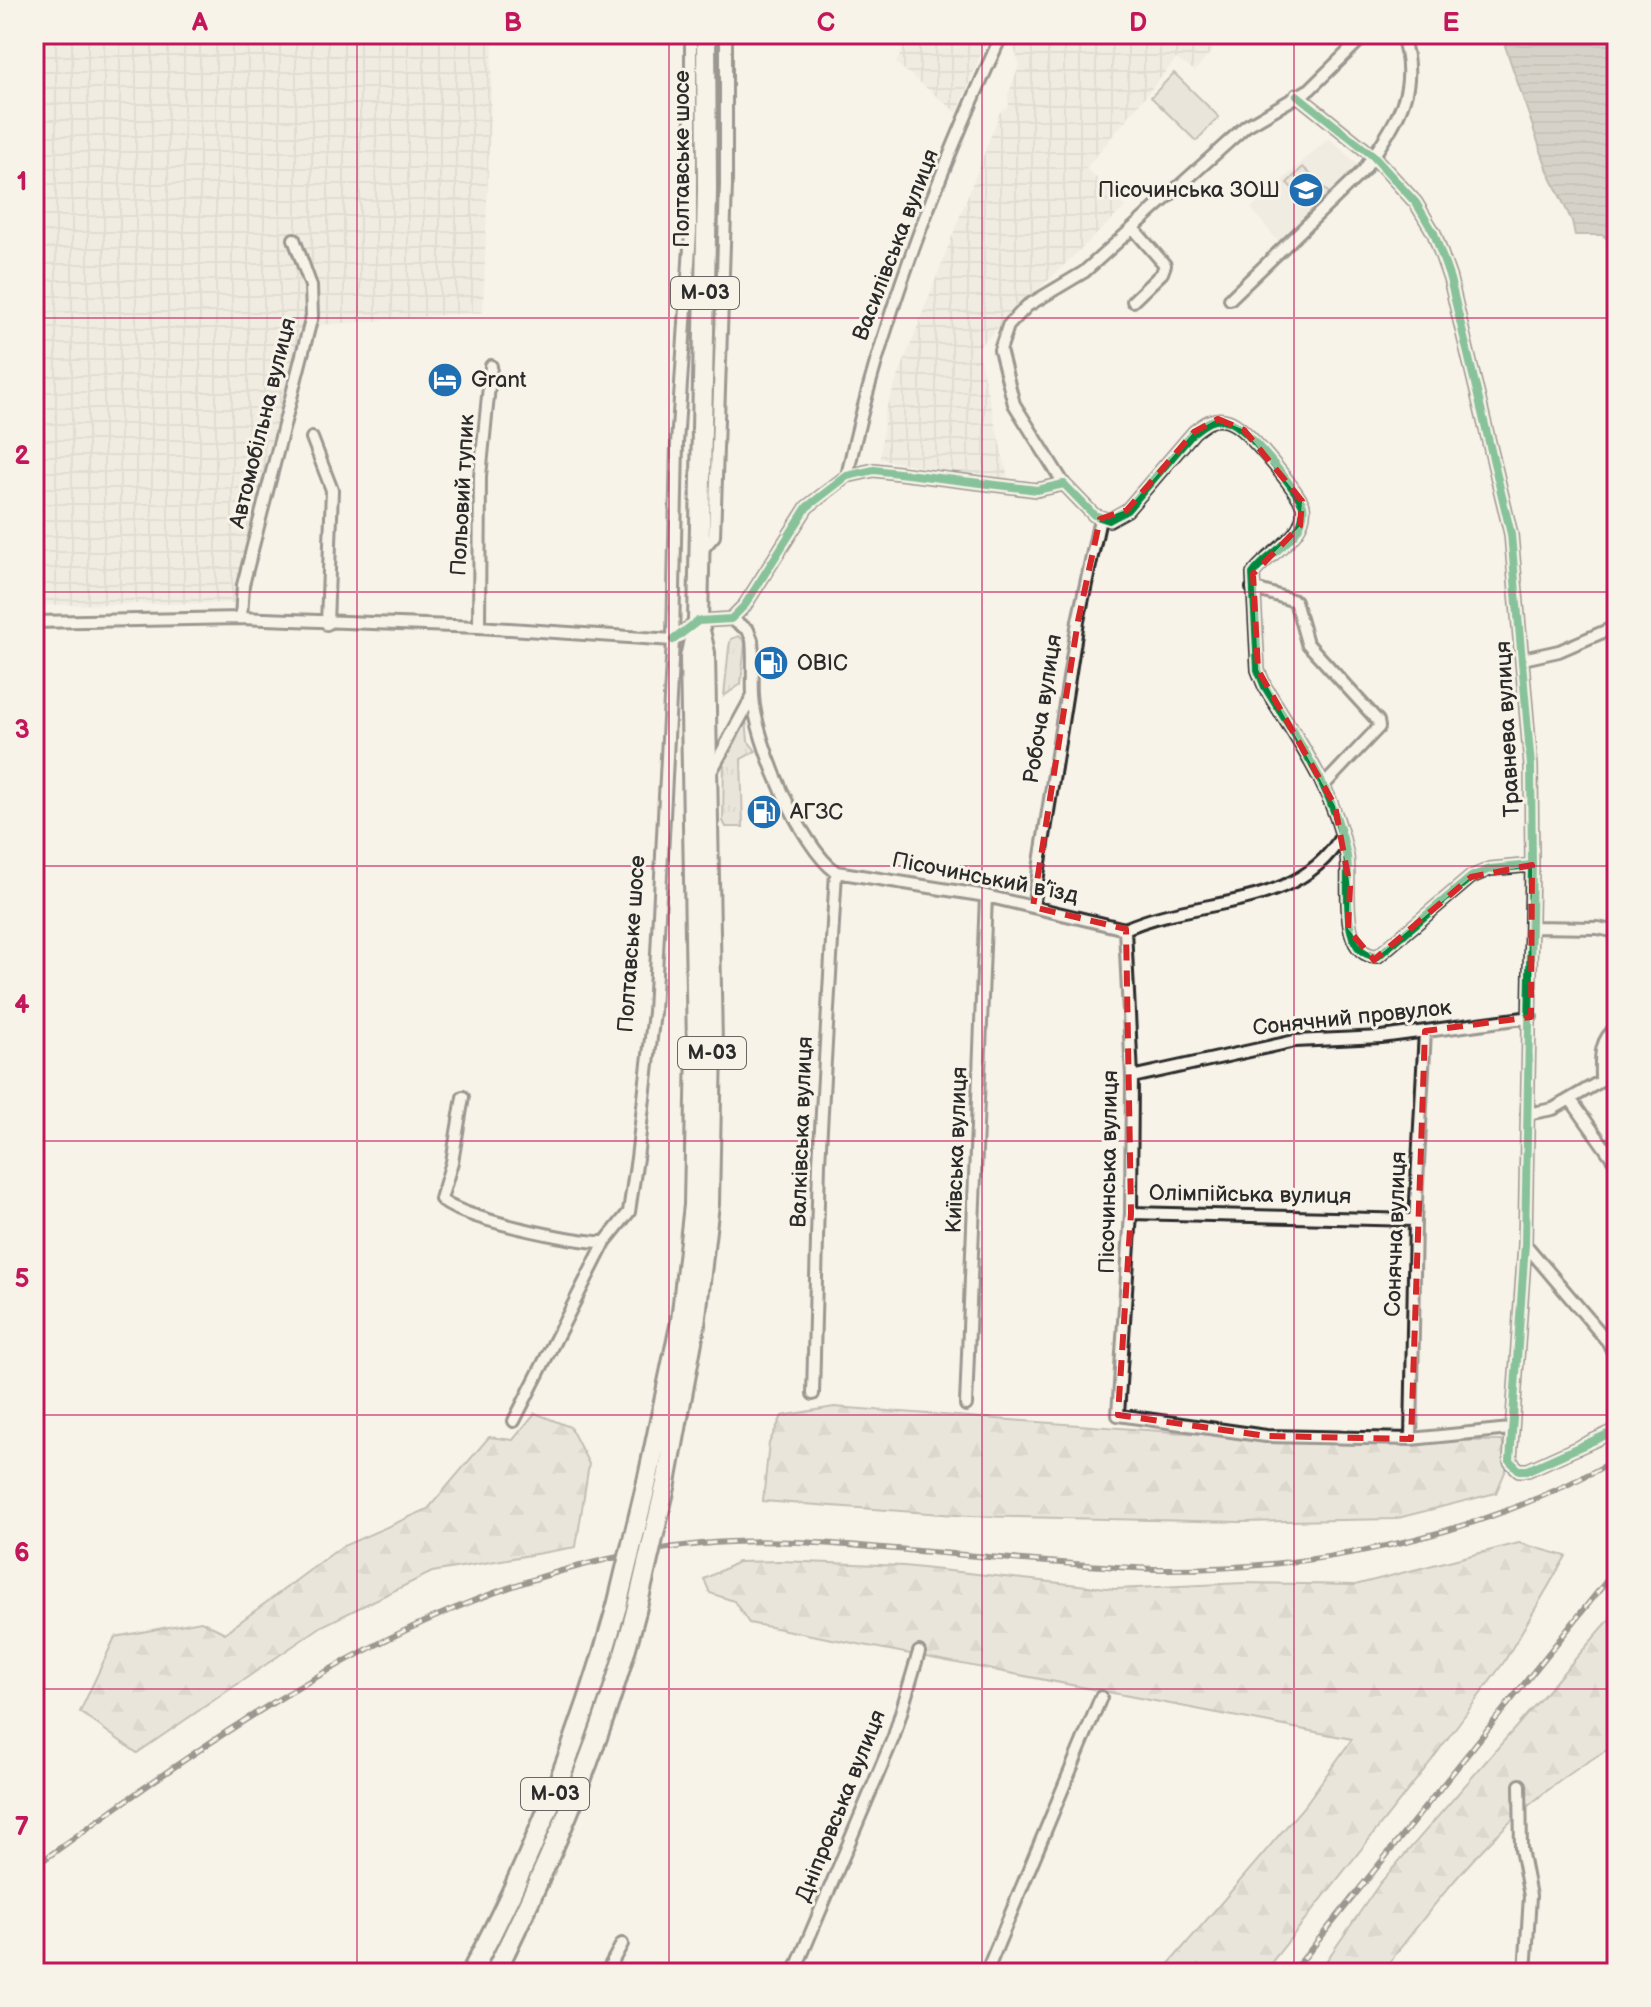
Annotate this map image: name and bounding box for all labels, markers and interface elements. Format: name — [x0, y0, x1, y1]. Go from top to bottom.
text: A — [191, 8, 208, 39]
text: B — [504, 8, 522, 39]
text: C — [817, 8, 835, 39]
text: D — [1129, 8, 1147, 39]
text: E — [1443, 8, 1460, 39]
street label: Полтавське шосе — [669, 70, 696, 248]
street label: Василівська вулиця — [847, 145, 945, 345]
text: 1 — [17, 167, 27, 198]
school or university icon: Пісочинська ЗОШ — [1287, 171, 1325, 209]
place label: Пісочинська ЗОШ — [1098, 177, 1280, 204]
road number: М-03 — [671, 277, 739, 309]
street label: Автомобільна вулиця — [224, 315, 302, 532]
hotel icon: Grant — [426, 361, 464, 399]
place label: Grant — [471, 367, 527, 394]
street label: Польовий тупик — [445, 413, 481, 577]
text: 2 — [14, 441, 30, 472]
street label: Робоча вулиця — [1018, 632, 1068, 786]
street label: Травнева вулиця — [1490, 640, 1526, 818]
fuel station icon: ОВІС — [752, 644, 790, 682]
place label: ОВІС — [797, 650, 848, 677]
text: 3 — [14, 715, 30, 746]
fuel station icon: АГЗС — [745, 793, 783, 831]
place label: АГЗС — [789, 799, 843, 826]
street label: Пісочинський в’їзд — [890, 847, 1080, 909]
street label: Полтавське шосе — [612, 854, 652, 1034]
text: 4 — [14, 990, 30, 1021]
street label: Сонячний провулок — [1251, 994, 1453, 1042]
street label: Валківська вулиця — [785, 1036, 819, 1228]
road number: М-03 — [678, 1037, 746, 1069]
street label: Київська вулиця — [941, 1066, 973, 1234]
street label: Пісочинська вулиця — [1094, 1070, 1124, 1274]
street label: Сонячна вулиця — [1380, 1151, 1412, 1317]
street label: Олімпійська вулиця — [1149, 1180, 1351, 1210]
text: 5 — [14, 1264, 30, 1295]
text: 6 — [14, 1538, 30, 1569]
street label: Дніпровська вулиця — [790, 1706, 892, 1906]
road number: М-03 — [521, 1778, 589, 1810]
text: 7 — [15, 1812, 29, 1843]

